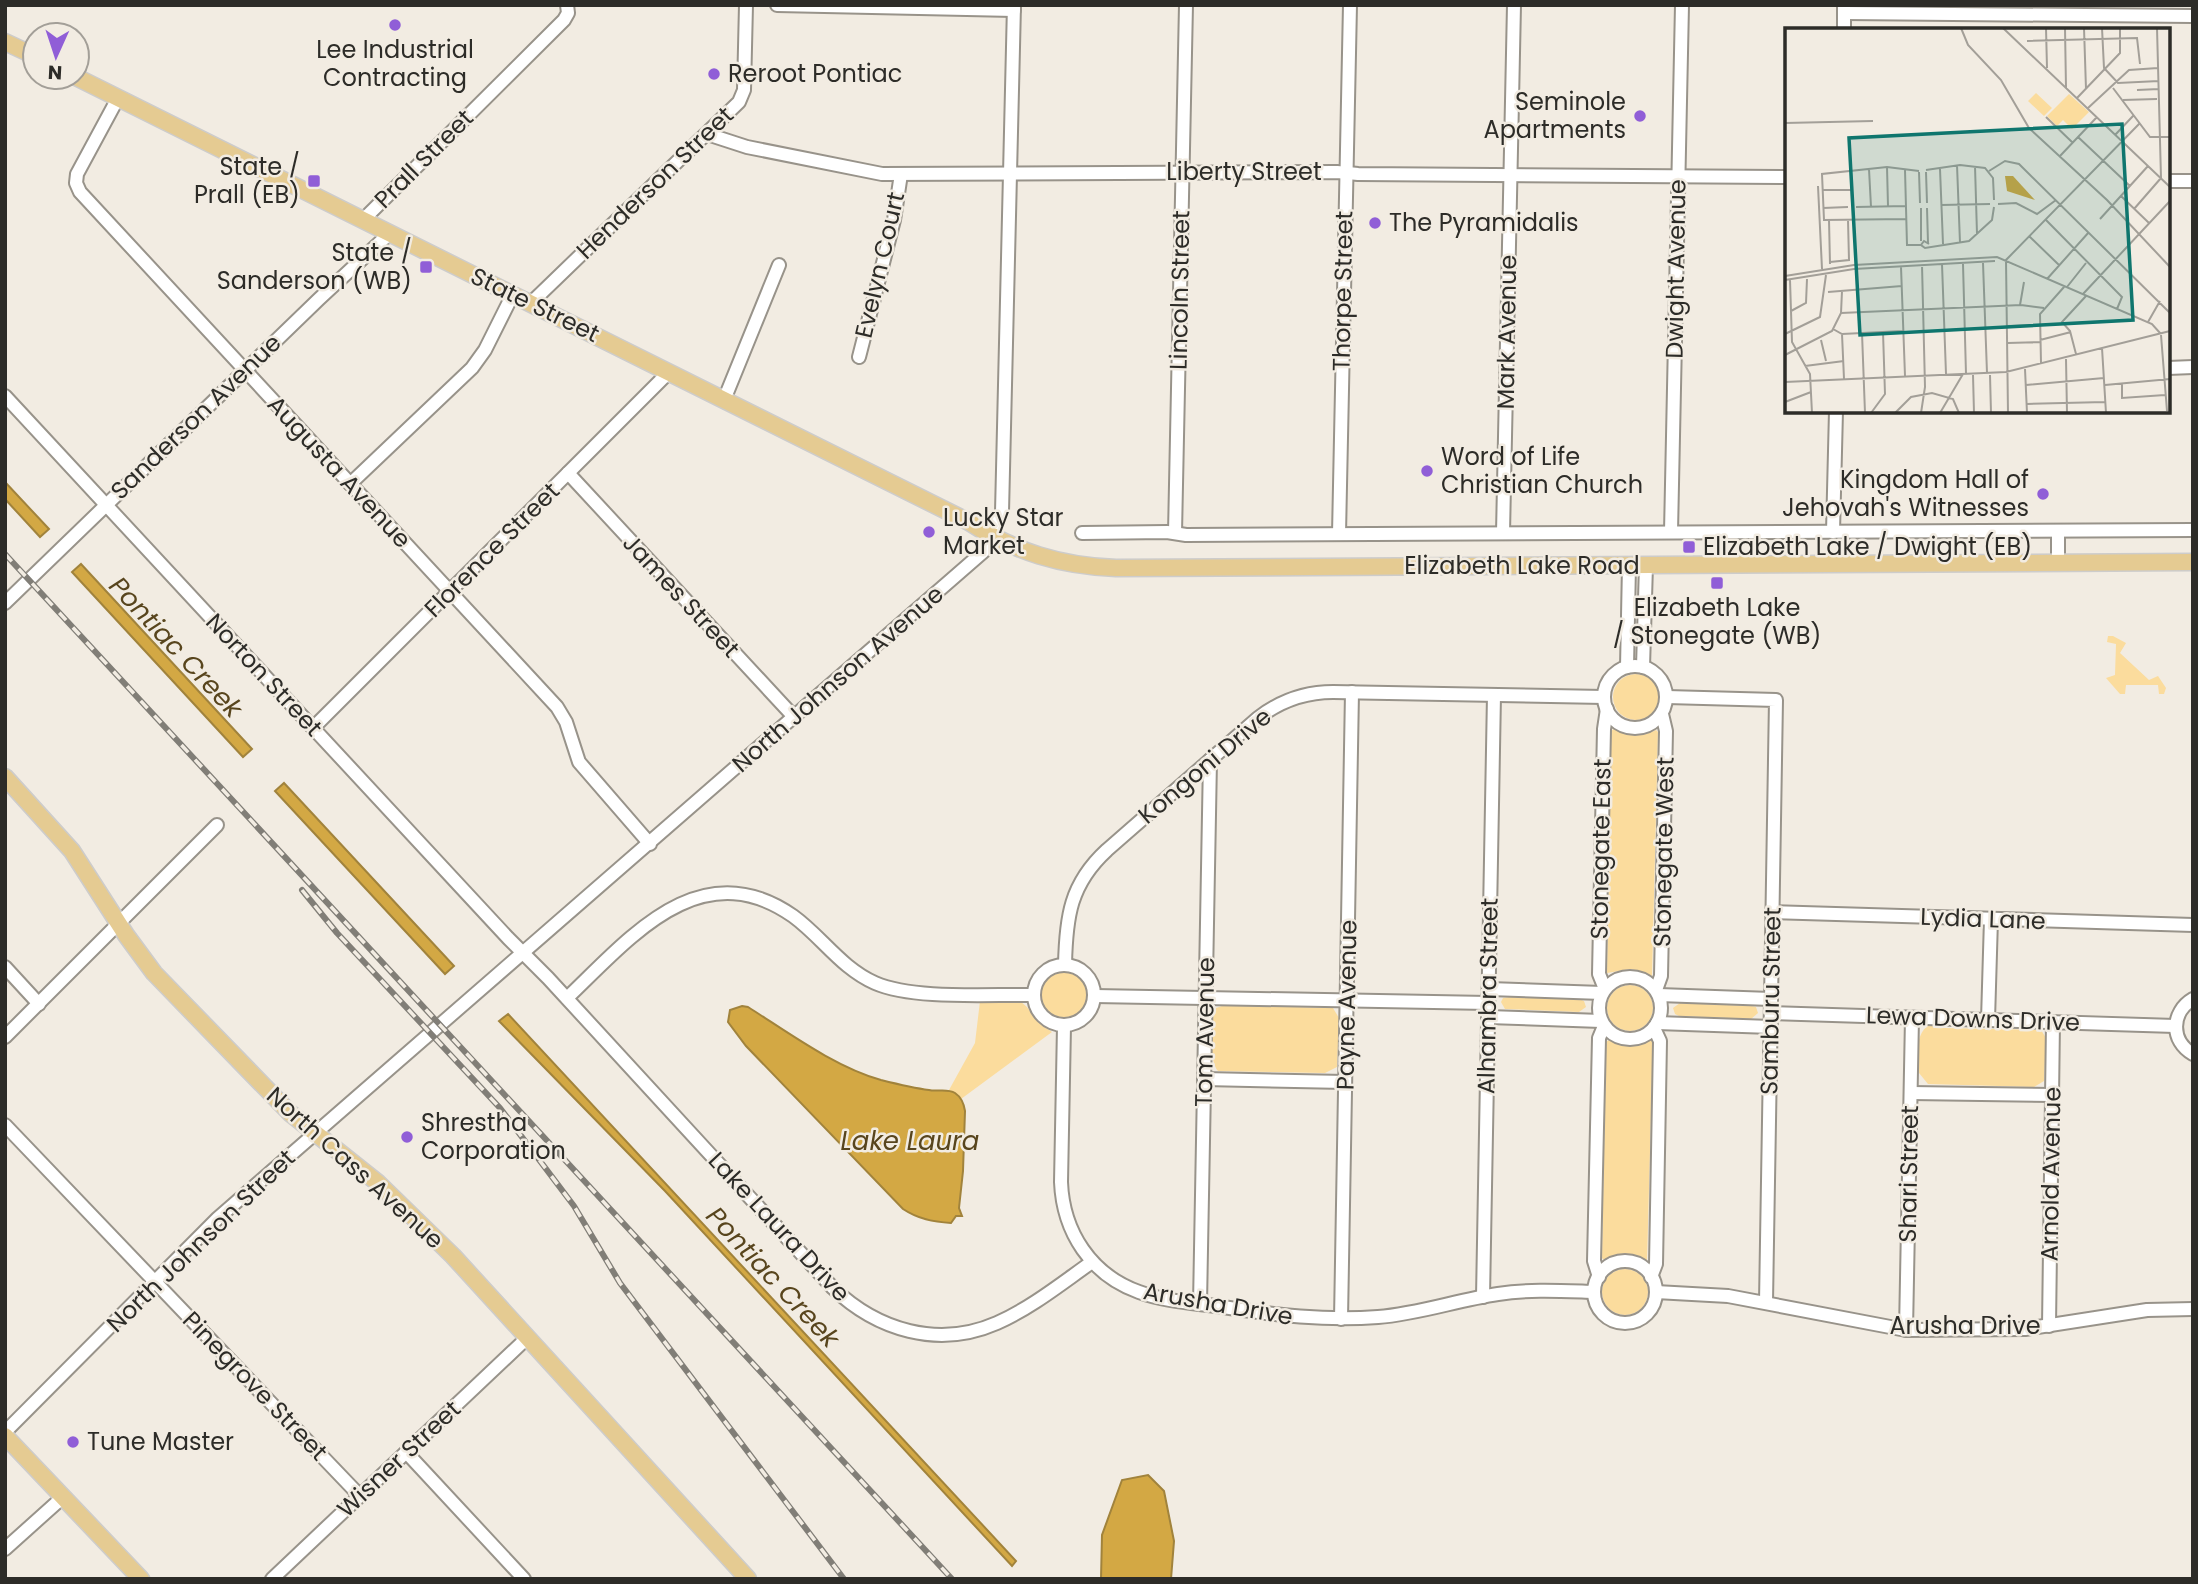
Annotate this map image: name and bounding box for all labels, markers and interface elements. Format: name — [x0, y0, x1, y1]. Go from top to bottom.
marker: Lee Industrial Contracting — [387, 17, 403, 33]
north arrow — [21, 21, 91, 91]
inset map — [1785, 28, 2170, 413]
place label: Lee Industrial Contracting — [316, 33, 474, 94]
place label: Reroot Pontiac — [728, 57, 902, 90]
text: N — [47, 59, 63, 86]
marker: Reroot Pontiac — [706, 66, 722, 82]
place label: Seminole Apartments — [1483, 85, 1626, 146]
street label: Henderson Street — [569, 99, 741, 266]
street label: Prall Street — [367, 102, 480, 215]
marker: Seminole Apartments — [1632, 108, 1648, 124]
place label: State / Prall (EB) — [194, 150, 300, 211]
street label: Liberty Street — [1166, 155, 1322, 188]
marker: State / Prall (EB) — [306, 173, 322, 189]
street label: Dwight Avenue — [1657, 179, 1694, 359]
street label: Evelyn Court — [847, 189, 912, 341]
place label: The Pyramidalis — [1389, 206, 1579, 239]
street label: Lincoln Street — [1162, 210, 1197, 370]
street label: Thorpe Street — [1325, 210, 1360, 371]
marker: The Pyramidalis — [1367, 215, 1383, 231]
place label: State / Sanderson (WB) — [217, 236, 412, 297]
street label: Mark Avenue — [1489, 254, 1524, 410]
marker: State / Sanderson (WB) — [418, 259, 434, 275]
street label: State Street — [465, 259, 605, 350]
street label: Sanderson Avenue — [103, 326, 288, 507]
street label: Augusta Avenue — [260, 388, 419, 555]
place label: Word of Life Christian Church — [1441, 440, 1643, 501]
marker: Word of Life Christian Church — [1419, 463, 1435, 479]
place label: Kingdom Hall of Jehovah's Witnesses — [1782, 463, 2029, 524]
street label: Florence Street — [417, 475, 566, 624]
marker: Kingdom Hall of Jehovah's Witnesses — [2035, 486, 2051, 502]
place label: Lucky Star Market — [943, 501, 1064, 562]
marker: Lucky Star Market — [921, 524, 937, 540]
street label: James Street — [616, 527, 747, 665]
place label: Elizabeth Lake / Dwight (EB) — [1703, 530, 2032, 563]
marker: Elizabeth Lake / Dwight (EB) — [1681, 539, 1697, 555]
street label: Elizabeth Lake Road — [1404, 549, 1640, 582]
water label: Pontiac Creek — [101, 569, 252, 727]
marker: Elizabeth Lake / Stonegate (WB) — [1709, 575, 1725, 591]
street label: North Johnson Avenue — [725, 578, 950, 780]
place label: Elizabeth Lake / Stonegate (WB) — [1613, 591, 1821, 652]
street label: Norton Street — [199, 606, 330, 743]
street label: Kongoni Drive — [1131, 700, 1278, 831]
street label: Stonegate West — [1645, 756, 1682, 947]
street label: Stonegate East — [1582, 758, 1619, 940]
street label: Alhambra Street — [1469, 897, 1506, 1094]
street label: Lydia Lane — [1920, 900, 2046, 937]
street label: Samburu Street — [1752, 907, 1789, 1095]
street label: Payne Avenue — [1329, 920, 1364, 1090]
street label: Tom Avenue — [1187, 957, 1222, 1107]
street label: Lewa Downs Drive — [1865, 998, 2081, 1039]
street label: North Cass Avenue — [260, 1079, 451, 1256]
street label: Arnold Avenue — [2032, 1086, 2069, 1262]
street label: Shari Street — [1891, 1105, 1926, 1243]
place label: Shrestha Corporation — [421, 1106, 566, 1167]
water label: Lake Laura — [841, 1123, 979, 1159]
marker: Shrestha Corporation — [399, 1129, 415, 1145]
street label: North Johnson Street — [99, 1142, 302, 1339]
street label: Lake Laura Drive — [701, 1144, 858, 1309]
water label: Pontiac Creek — [698, 1199, 849, 1357]
street label: Arusha Drive — [1141, 1274, 1295, 1333]
street label: Pinegrove Street — [176, 1304, 335, 1467]
street label: Arusha Drive — [1889, 1309, 2041, 1342]
street label: Wisner Street — [330, 1393, 468, 1524]
place label: Tune Master — [87, 1425, 234, 1458]
marker: Tune Master — [65, 1434, 81, 1450]

